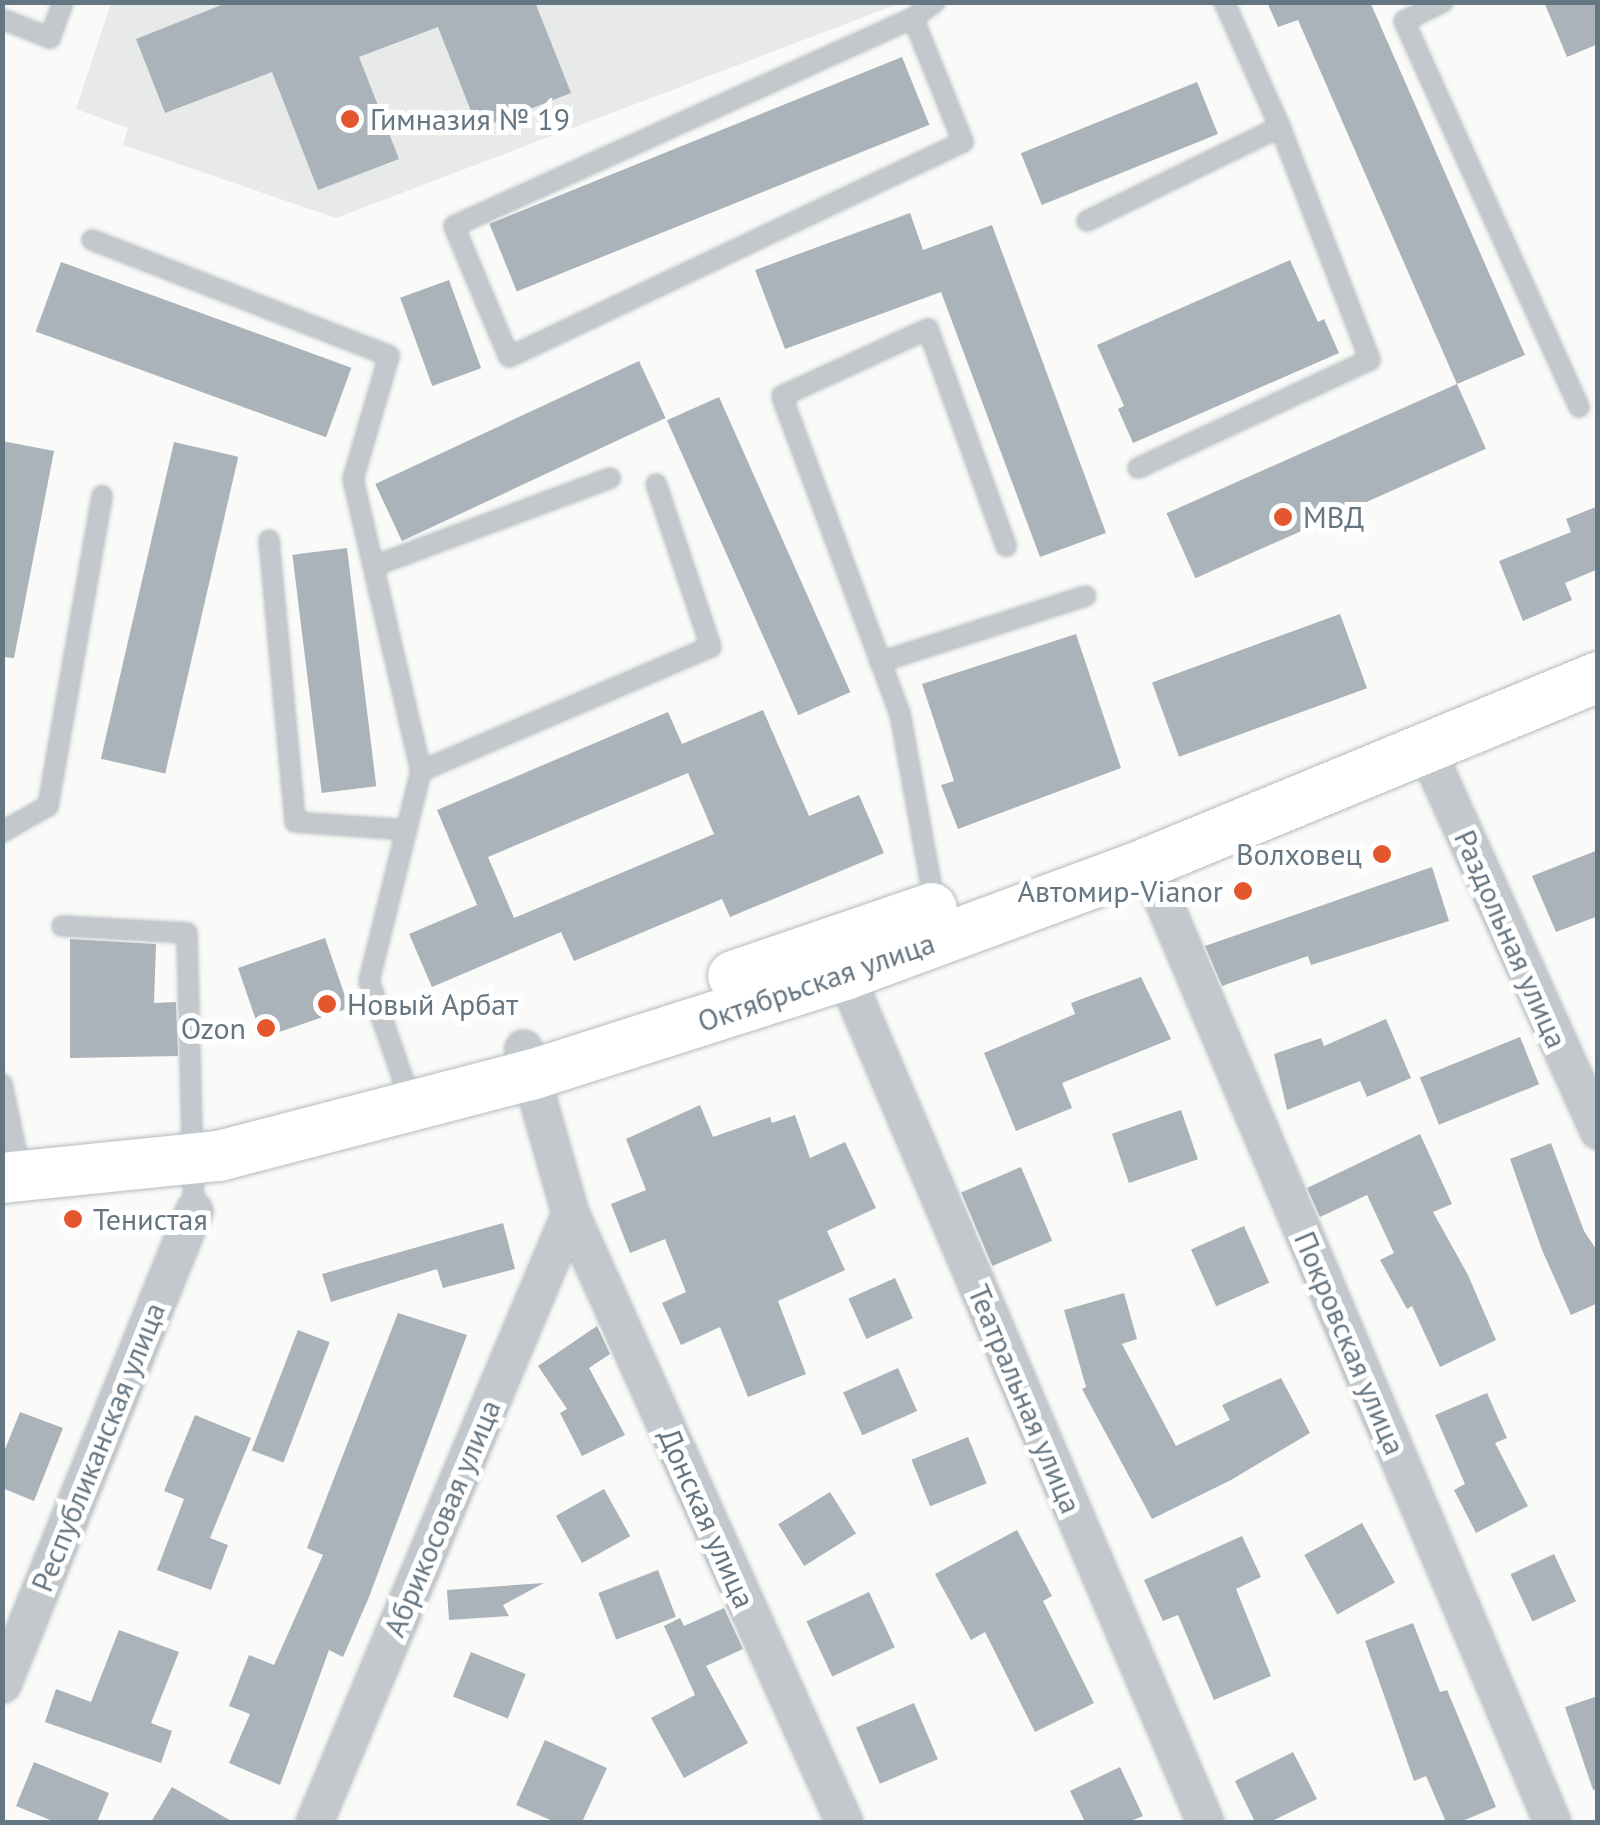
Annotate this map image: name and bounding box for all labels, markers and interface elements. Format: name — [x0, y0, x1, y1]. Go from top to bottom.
place label: Гимназия № 19 — [370, 101, 570, 137]
marker: Гимназия № 19 — [339, 108, 361, 130]
place label: МВД — [1303, 499, 1364, 535]
marker: МВД — [1272, 506, 1294, 528]
street label: Раздольная улица — [1447, 824, 1575, 1054]
place label: Волховец — [1236, 836, 1362, 872]
marker: Волховец — [1371, 843, 1393, 865]
place label: Автомир-Vianor — [1018, 873, 1223, 909]
marker: Автомир-Vianor — [1232, 880, 1254, 902]
street label: Октябрьская улица — [693, 925, 939, 1039]
place label: Новый Арбат — [347, 986, 519, 1022]
marker: Новый Арбат — [316, 993, 338, 1015]
place label: Ozon — [181, 1010, 246, 1046]
marker: Ozon — [255, 1017, 277, 1039]
place label: Тенистая — [93, 1201, 208, 1237]
marker: Тенистая — [62, 1208, 84, 1230]
street label: Покровская улица — [1287, 1226, 1413, 1460]
street label: Театральная улица — [961, 1279, 1089, 1519]
street label: Республиканская улица — [24, 1297, 172, 1597]
street label: Абрикосовая улица — [376, 1394, 508, 1642]
street label: Донская улица — [651, 1423, 763, 1613]

